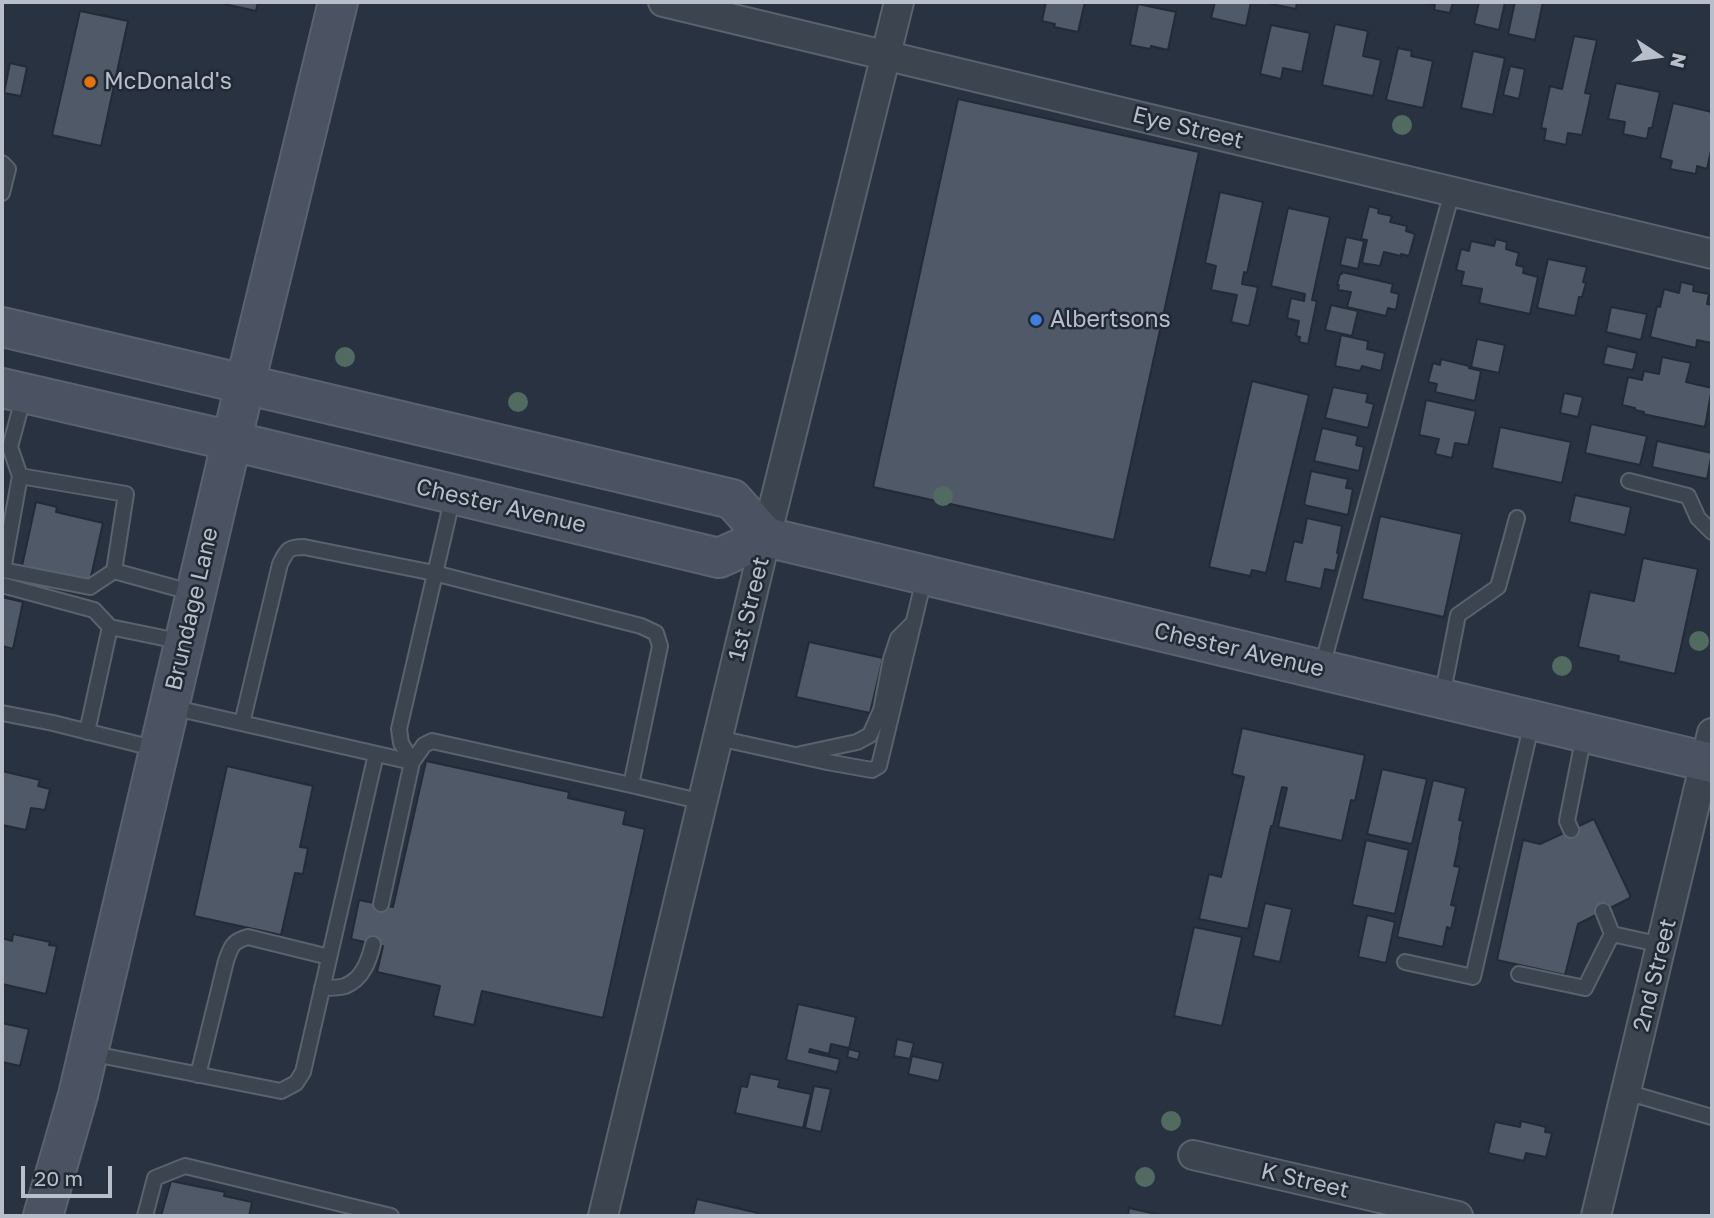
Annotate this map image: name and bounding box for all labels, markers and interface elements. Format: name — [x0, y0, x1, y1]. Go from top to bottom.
north arrow — [1623, 21, 1693, 91]
text: N — [1666, 51, 1692, 70]
place label: McDonald's — [104, 68, 232, 96]
marker: McDonald's — [82, 74, 98, 90]
street label: Eye Street — [1130, 101, 1246, 155]
place label: Albertsons — [1050, 306, 1171, 334]
marker: Albertsons — [1028, 312, 1044, 328]
street label: Chester Avenue — [413, 473, 589, 539]
street label: Brundage Lane — [160, 525, 224, 693]
street label: 1st Street — [723, 554, 775, 664]
street label: Chester Avenue — [1151, 617, 1327, 683]
street label: 2nd Street — [1628, 916, 1682, 1034]
scale bar — [24, 1152, 116, 1196]
street label: K Street — [1258, 1157, 1352, 1205]
text: 20 m — [34, 1165, 83, 1191]

